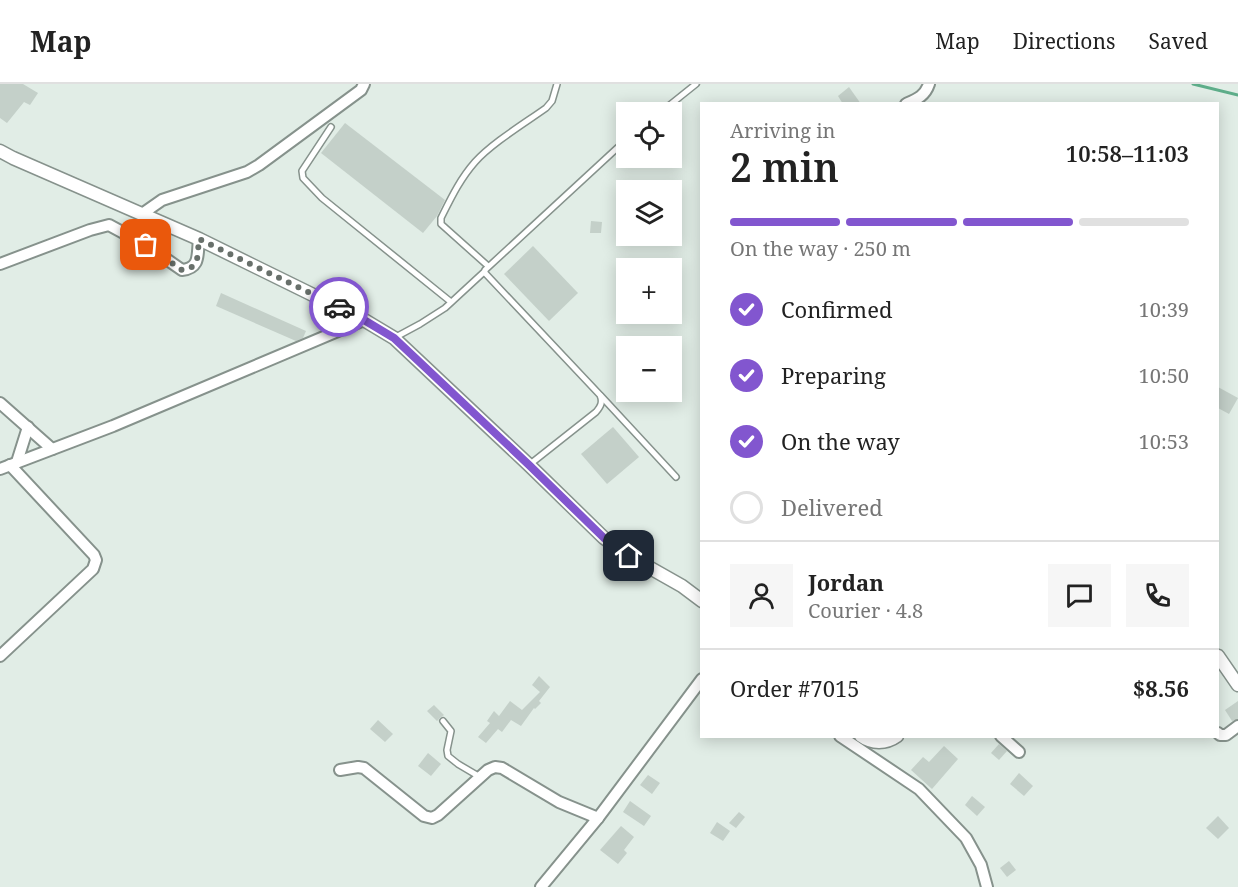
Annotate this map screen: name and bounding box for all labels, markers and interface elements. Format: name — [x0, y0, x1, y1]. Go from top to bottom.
text: Map — [30, 22, 92, 60]
text: Map — [935, 27, 980, 55]
text: Directions — [1013, 27, 1115, 55]
text: Saved — [1148, 27, 1208, 55]
map controls — [616, 102, 682, 402]
button: locate — [616, 102, 682, 168]
text: Arriving in — [730, 117, 835, 144]
text: 10:58–11:03 — [1066, 138, 1189, 168]
text: 2 min — [730, 140, 839, 193]
button: layers — [616, 180, 682, 246]
pin — [120, 219, 171, 270]
icon: bag — [129, 228, 162, 261]
text: On the way · 250 m — [730, 235, 911, 262]
button: + — [616, 258, 682, 324]
courier — [309, 277, 369, 337]
icon: car — [323, 291, 356, 324]
icon: check — [730, 293, 763, 326]
text: Confirmed — [781, 294, 892, 324]
text: 10:39 — [1139, 296, 1189, 323]
button: − — [616, 336, 682, 402]
icon: check — [730, 359, 763, 392]
text: Preparing — [781, 360, 886, 390]
text: 10:50 — [1139, 362, 1189, 389]
icon: check — [730, 425, 763, 458]
text: On the way — [781, 426, 900, 456]
text: 10:53 — [1139, 428, 1189, 455]
text: Delivered — [781, 492, 883, 522]
pin — [603, 530, 654, 581]
icon: home — [612, 539, 645, 572]
button: person — [730, 564, 793, 627]
button: chat — [1048, 564, 1111, 627]
button: phone — [1126, 564, 1189, 627]
text: Jordan — [808, 567, 884, 597]
text: Courier · 4.8 — [808, 597, 923, 624]
text: Order #7015 — [730, 673, 860, 703]
text: $8.56 — [1133, 673, 1189, 703]

